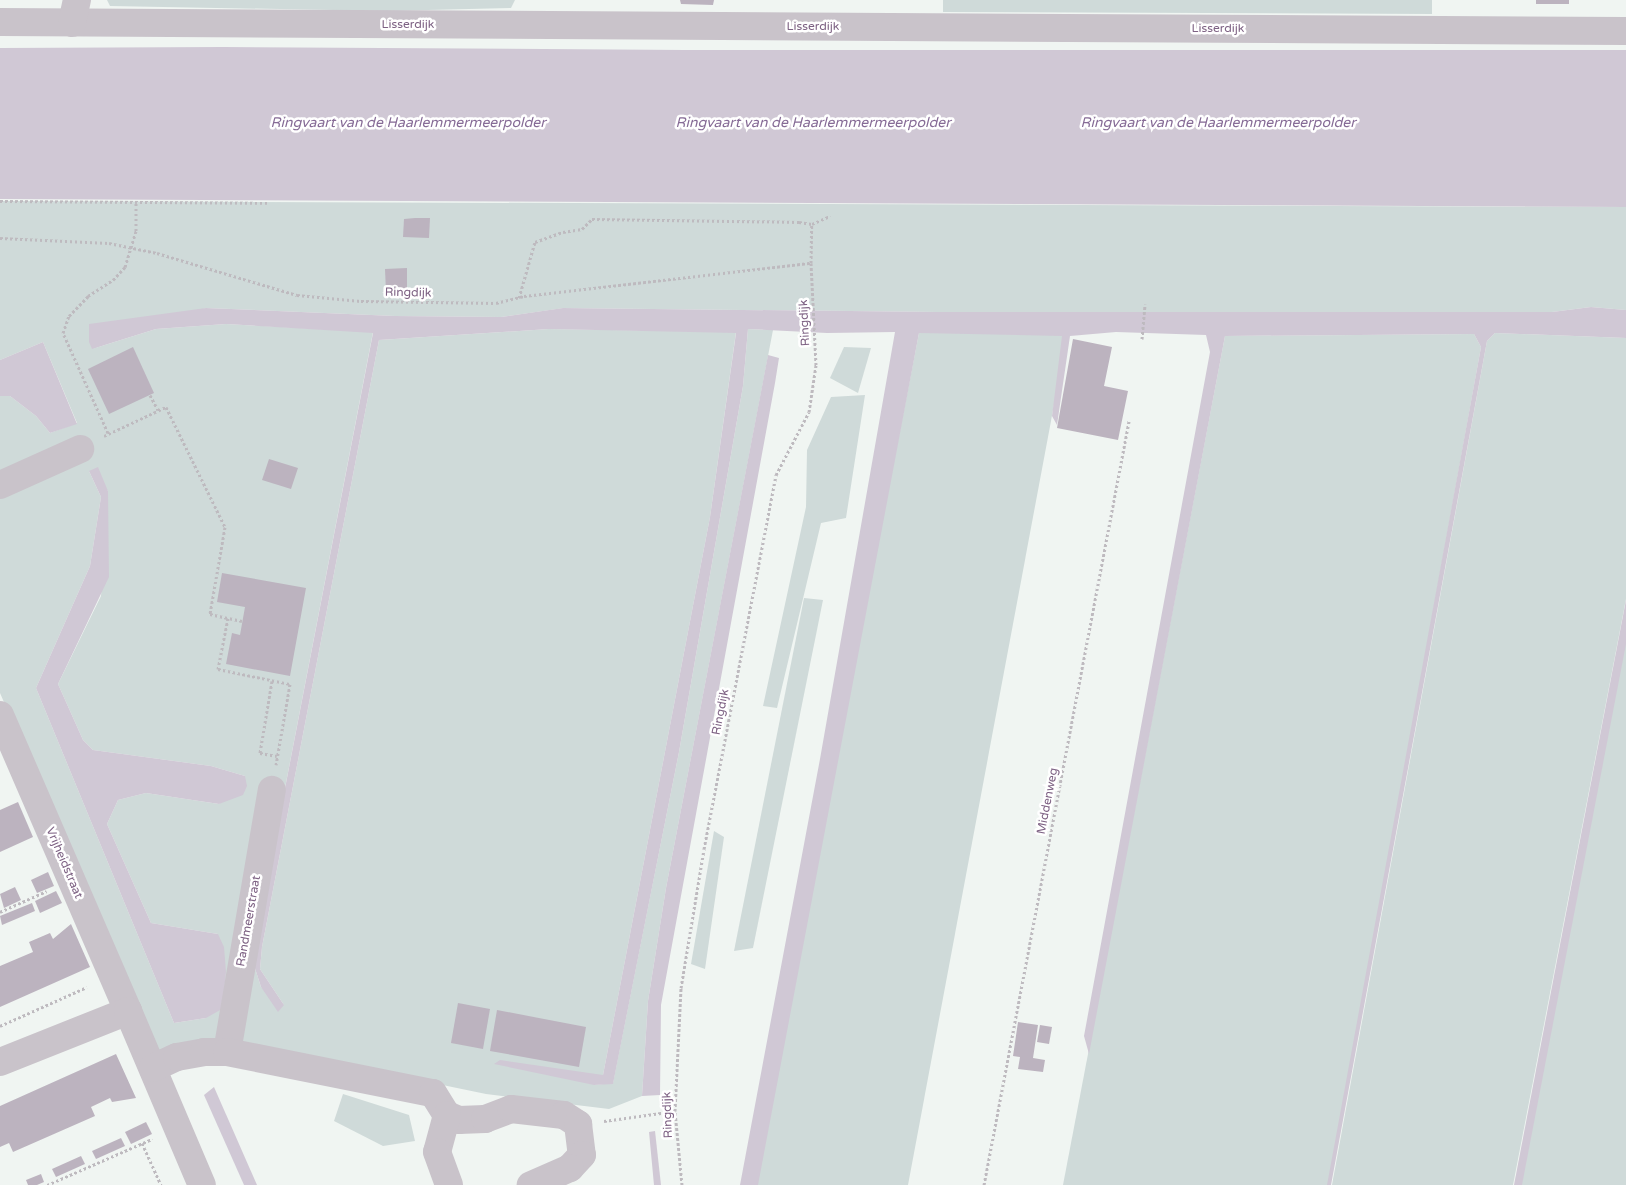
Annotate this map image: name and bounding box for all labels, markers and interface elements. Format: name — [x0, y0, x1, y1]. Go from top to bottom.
street label: Lisserdijk — [382, 18, 434, 32]
street label: Lisserdijk — [787, 20, 839, 34]
street label: Lisserdijk — [1192, 22, 1244, 36]
water label: Ringvaart van de Haarlemmermeerpolder — [270, 115, 546, 131]
water label: Ringvaart van de Haarlemmermeerpolder — [675, 115, 951, 131]
water label: Ringvaart van de Haarlemmermeerpolder — [1080, 115, 1356, 131]
street label: Ringdijk — [385, 285, 431, 301]
street label: Ringdijk — [797, 299, 813, 347]
street label: Ringdijk — [709, 688, 733, 736]
street label: Middenweg — [1035, 767, 1061, 835]
street label: Vrijheidstraat — [43, 825, 85, 901]
street label: Randmeerstraat — [234, 874, 264, 968]
street label: Ringdijk — [660, 1091, 676, 1139]

